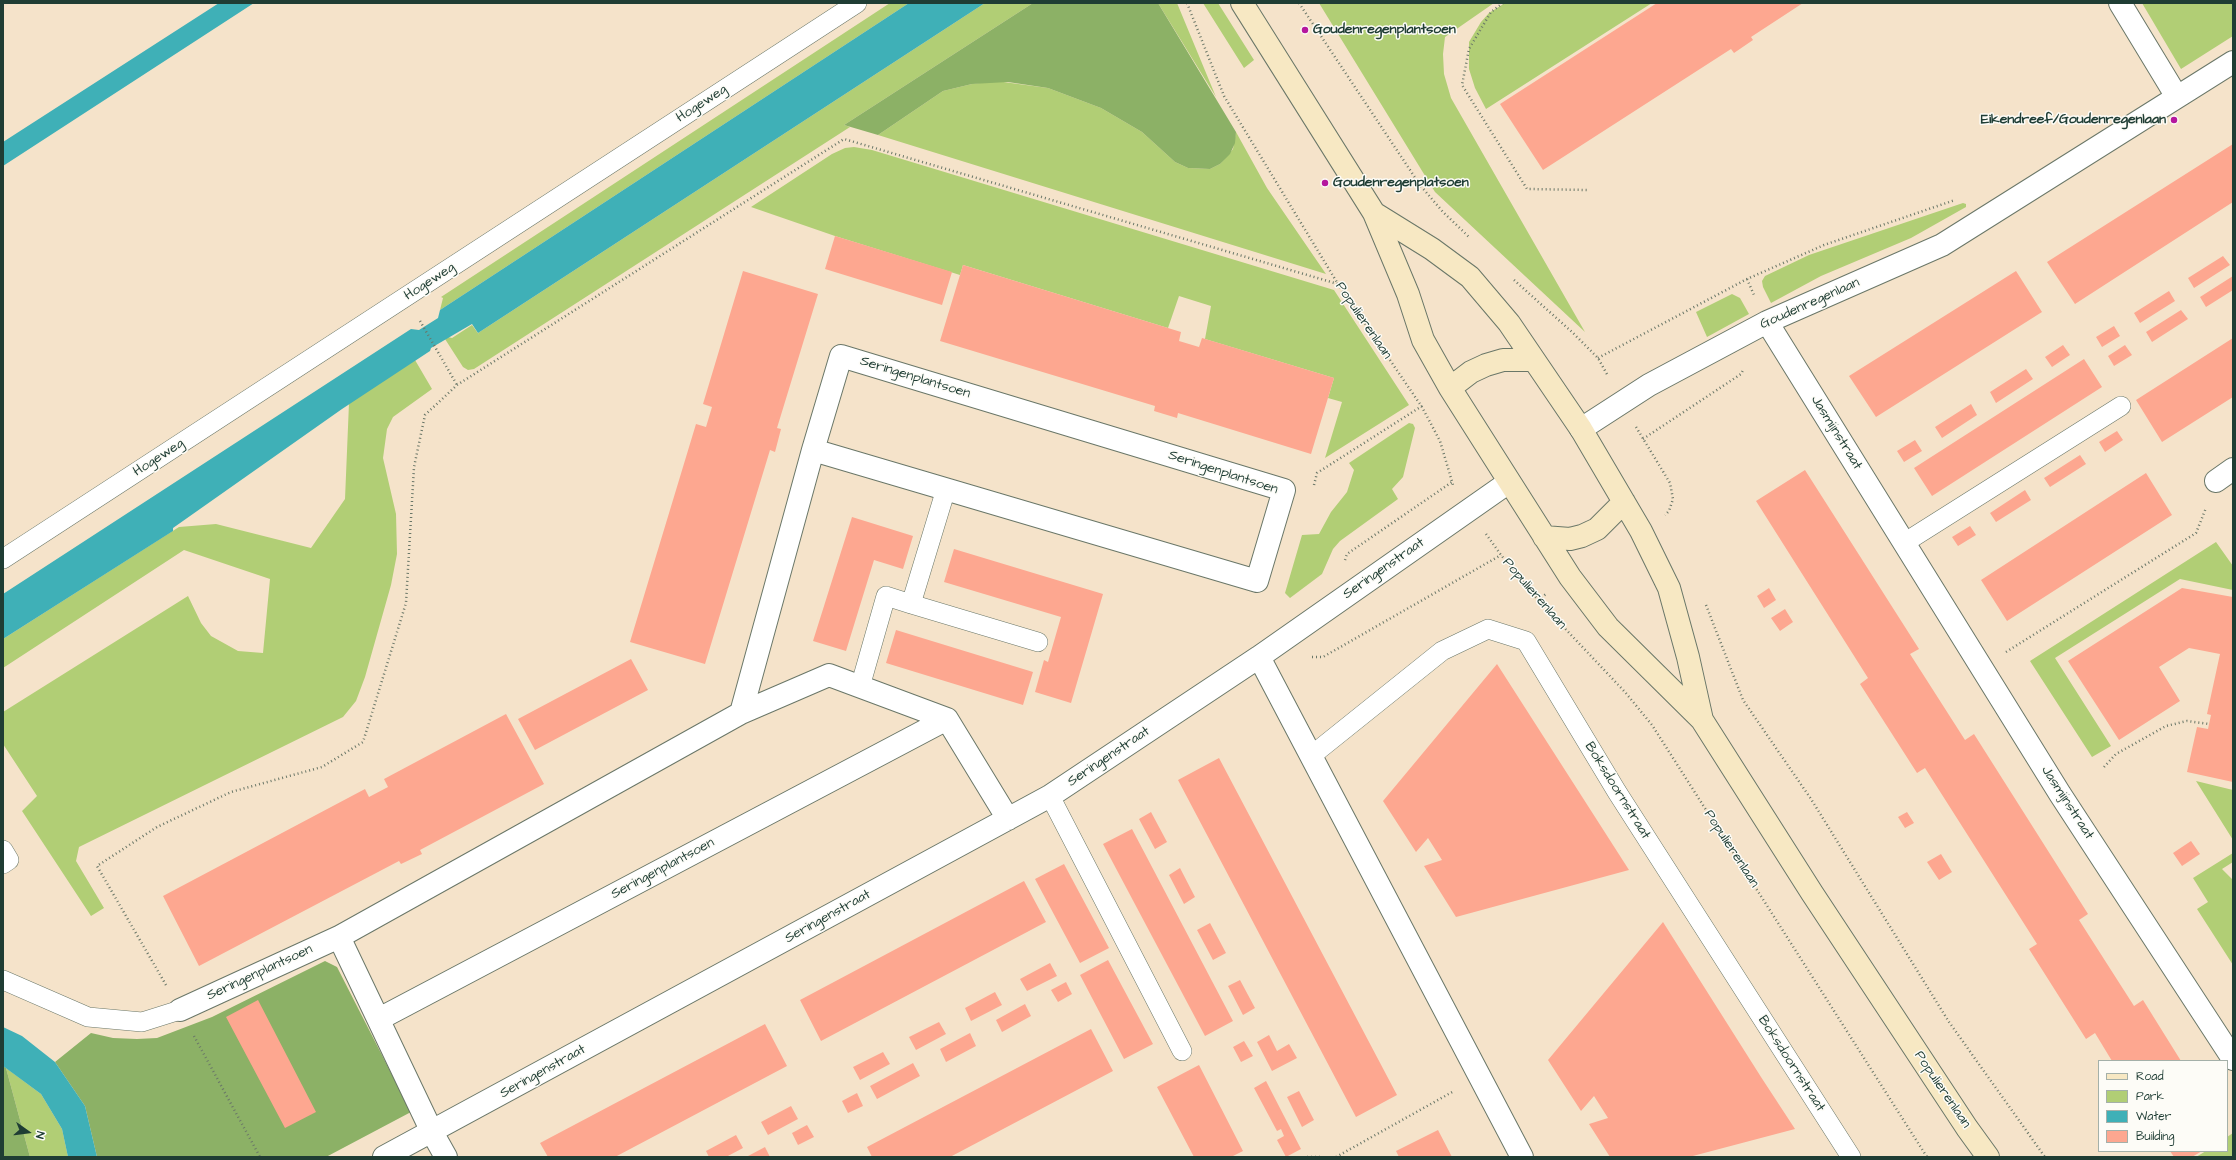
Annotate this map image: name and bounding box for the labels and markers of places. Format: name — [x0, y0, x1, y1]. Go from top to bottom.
place label: Goudenregenplantsoen — [1313, 22, 1456, 38]
marker: Goudenregenplantsoen — [1300, 25, 1310, 35]
place label: Eikendreef/Goudenregenlaan — [1981, 112, 2166, 128]
marker: Eikendreef/Goudenregenlaan — [2169, 115, 2179, 125]
place label: Goudenregenplatsoen — [1333, 175, 1469, 191]
marker: Goudenregenplatsoen — [1320, 178, 1330, 188]

